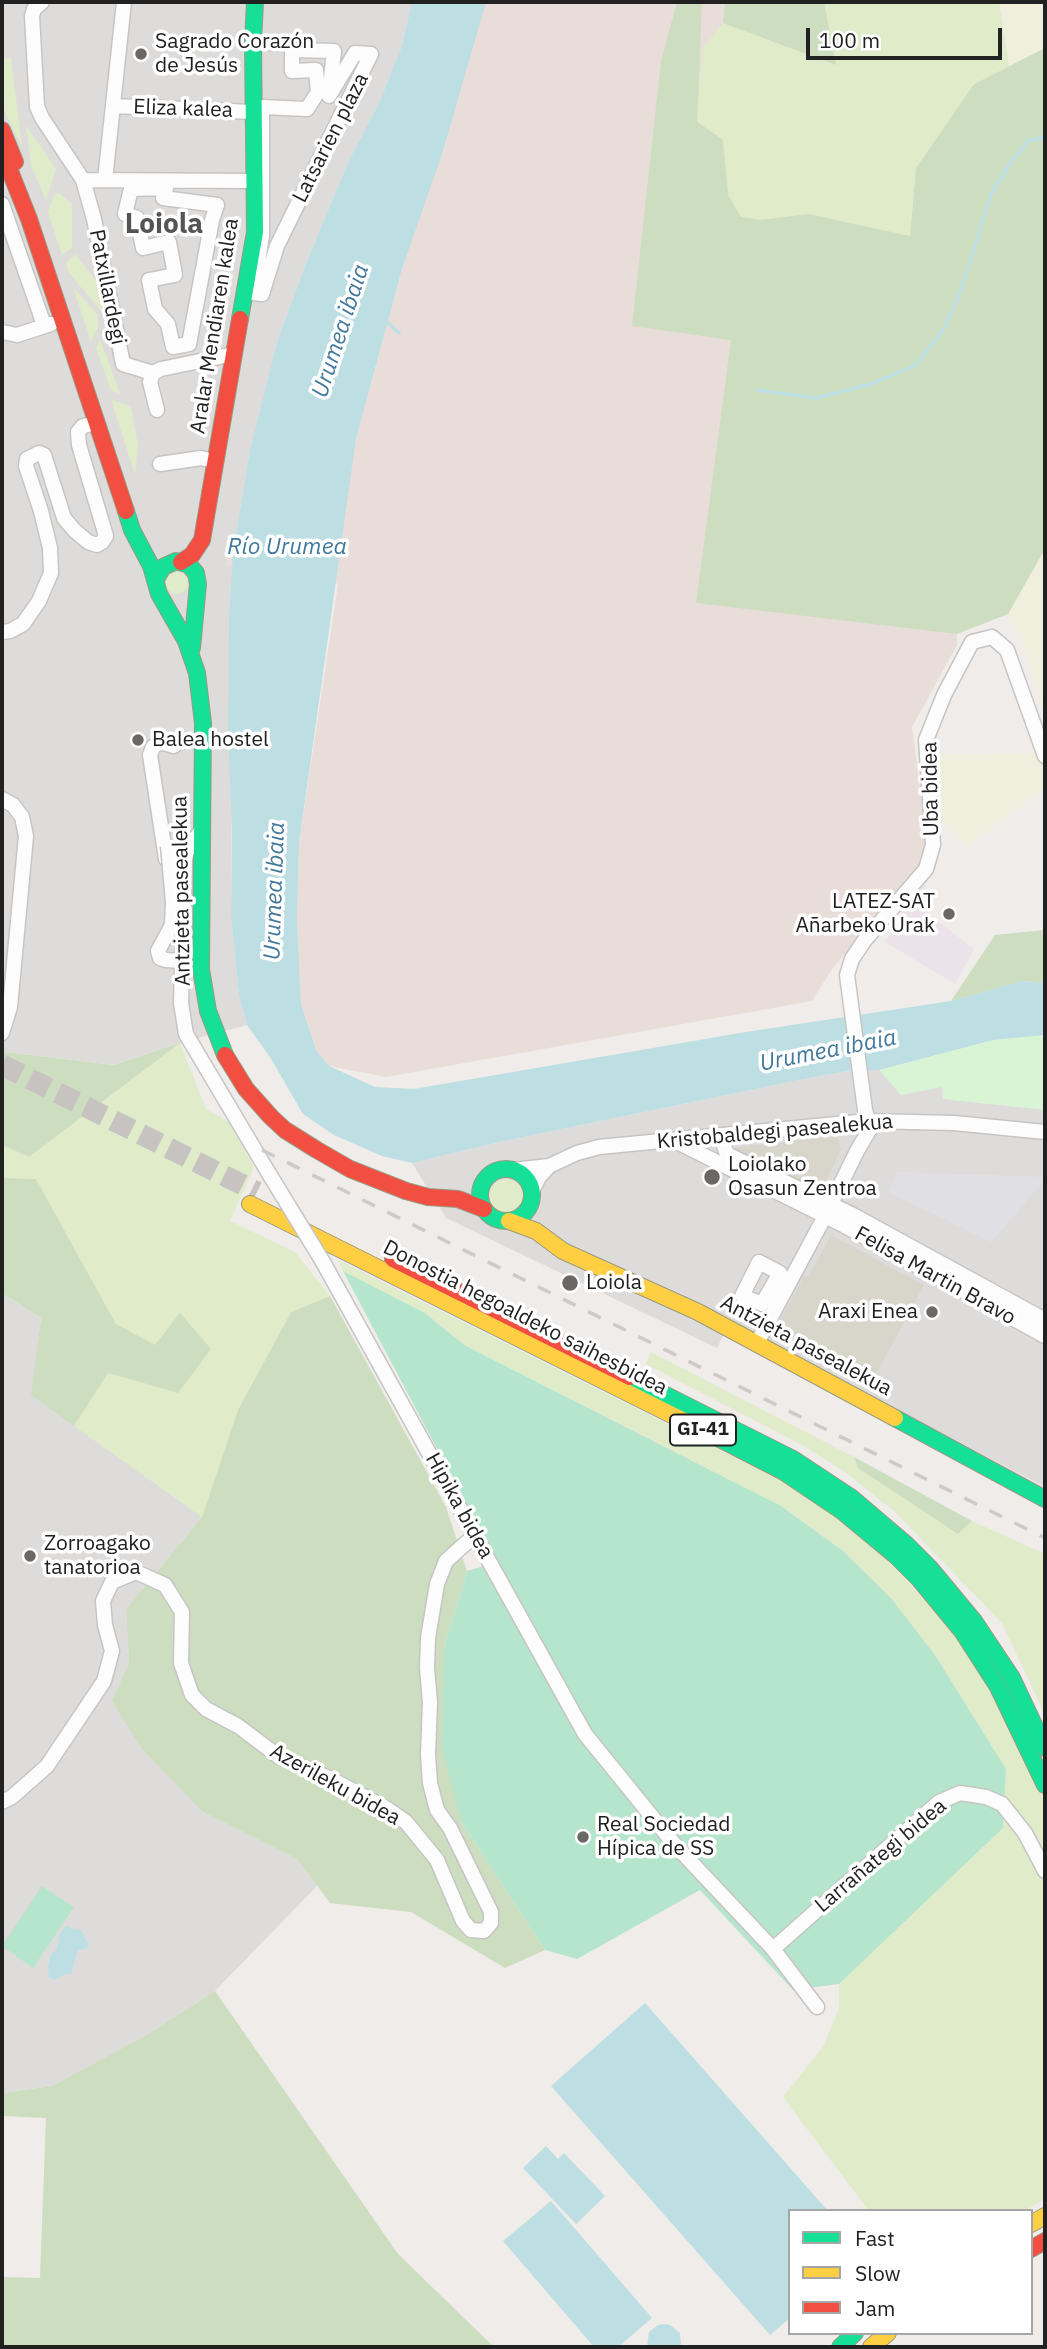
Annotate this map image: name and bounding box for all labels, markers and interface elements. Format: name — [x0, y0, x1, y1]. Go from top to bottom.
scale bar — [809, 14, 1005, 58]
text: 100 m — [819, 26, 880, 54]
place label: Sagrado Corazón de Jesús — [155, 29, 314, 79]
marker: Sagrado Corazón de Jesús — [133, 46, 149, 62]
street label: Latsarien plaza — [288, 69, 374, 207]
street label: Eliza kalea — [133, 95, 233, 123]
district label: Loiola — [125, 208, 203, 242]
street label: Aralar Mendiaren kalea — [186, 217, 244, 435]
street label: Patxillardegi — [83, 227, 131, 347]
water label: Urumea ibaia — [306, 261, 376, 401]
water label: Río Urumea — [227, 533, 347, 561]
place label: Balea hostel — [152, 727, 269, 753]
marker: Balea hostel — [130, 732, 146, 748]
street label: Uba bidea — [918, 741, 944, 837]
street label: Antzieta pasealekua — [168, 796, 196, 986]
water label: Urumea ibaia — [259, 821, 291, 961]
place label: LATEZ-SAT Añarbeko Urak — [795, 889, 935, 939]
marker: LATEZ-SAT Añarbeko Urak — [941, 906, 957, 922]
water label: Urumea ibaia — [757, 1024, 899, 1078]
street label: Kristobaldegi pasealekua — [656, 1109, 894, 1155]
place label: Loiolako Osasun Zentroa — [728, 1152, 877, 1202]
marker: Loiolako Osasun Zentroa — [702, 1167, 722, 1187]
street label: Felisa Martin Bravo — [850, 1221, 1020, 1331]
street label: Donostia hegoaldeko saihesbidea — [379, 1235, 671, 1401]
place label: Loiola — [586, 1270, 642, 1296]
marker: Loiola — [560, 1273, 580, 1293]
street label: Antzieta pasealekua — [716, 1290, 896, 1402]
place label: Araxi Enea — [818, 1299, 918, 1325]
marker: Araxi Enea — [924, 1304, 940, 1320]
road number: GI-41 — [670, 1414, 736, 1446]
street label: Hipika bidea — [420, 1449, 498, 1563]
place label: Zorroagako tanatorioa — [44, 1531, 151, 1581]
marker: Zorroagako tanatorioa — [22, 1548, 38, 1564]
street label: Azerileku bidea — [265, 1739, 405, 1831]
street label: Larrañategi bidea — [810, 1794, 952, 1918]
place label: Real Sociedad Hípica de SS — [597, 1812, 730, 1862]
marker: Real Sociedad Hípica de SS — [575, 1829, 591, 1845]
legend — [788, 2209, 1033, 2335]
text: Fast — [855, 2224, 895, 2252]
text: Slow — [855, 2259, 901, 2287]
text: Jam — [855, 2294, 895, 2322]

